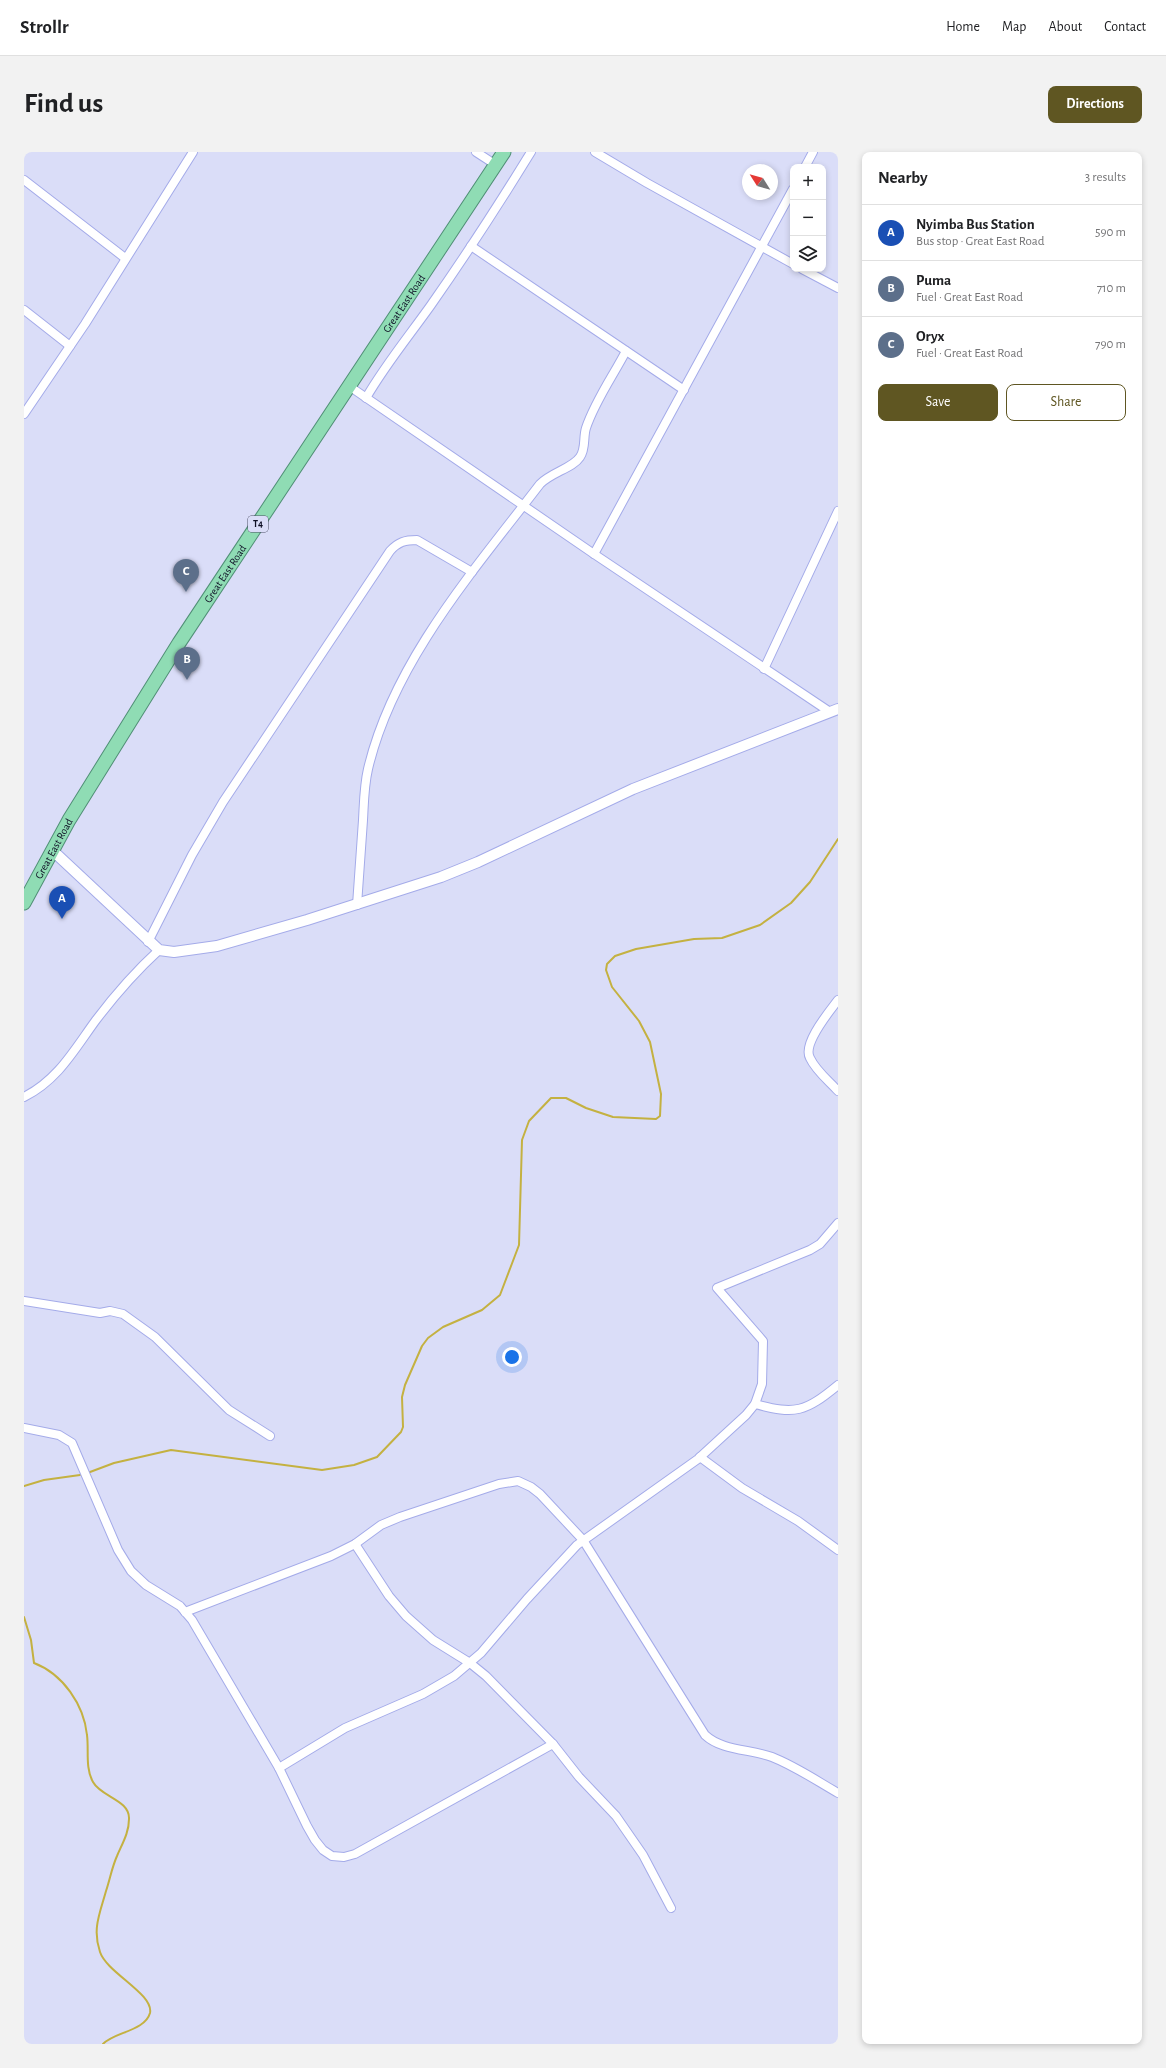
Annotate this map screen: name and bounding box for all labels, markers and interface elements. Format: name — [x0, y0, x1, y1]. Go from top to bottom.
text: Strollr — [20, 18, 69, 37]
text: Home — [946, 20, 980, 34]
text: Map — [1002, 20, 1026, 34]
text: About — [1048, 20, 1082, 34]
text: Contact — [1104, 20, 1146, 34]
button: Directions — [1048, 86, 1142, 123]
text: Find us — [24, 90, 103, 118]
north arrow — [742, 164, 778, 200]
map controls — [790, 164, 826, 272]
button: + — [790, 164, 826, 200]
text: Nearby — [878, 169, 928, 186]
text: 3 results — [1085, 171, 1126, 184]
button: − — [790, 200, 826, 236]
text: Nyimba Bus Station — [916, 217, 1035, 232]
text: A — [887, 226, 895, 239]
text: 590 m — [1095, 226, 1126, 239]
text: Bus stop · Great East Road — [916, 235, 1045, 248]
button: layers — [790, 236, 826, 272]
street label: Great East Road — [381, 272, 427, 334]
text: Puma — [916, 273, 951, 288]
text: B — [887, 282, 895, 295]
text: 710 m — [1097, 282, 1126, 295]
text: Fuel · Great East Road — [916, 291, 1023, 304]
text: Oryx — [916, 329, 945, 344]
text: C — [888, 338, 894, 351]
text: 790 m — [1095, 338, 1126, 351]
text: Fuel · Great East Road — [916, 347, 1023, 360]
button: Save — [878, 384, 998, 421]
button: Share — [1006, 384, 1126, 421]
road number: T4 — [248, 516, 268, 532]
street label: Great East Road — [202, 542, 248, 605]
pin: C — [173, 559, 199, 592]
pin: B — [174, 647, 200, 680]
street label: Great East Road — [33, 816, 74, 881]
pin: A — [49, 886, 75, 919]
your location — [502, 1347, 522, 1367]

